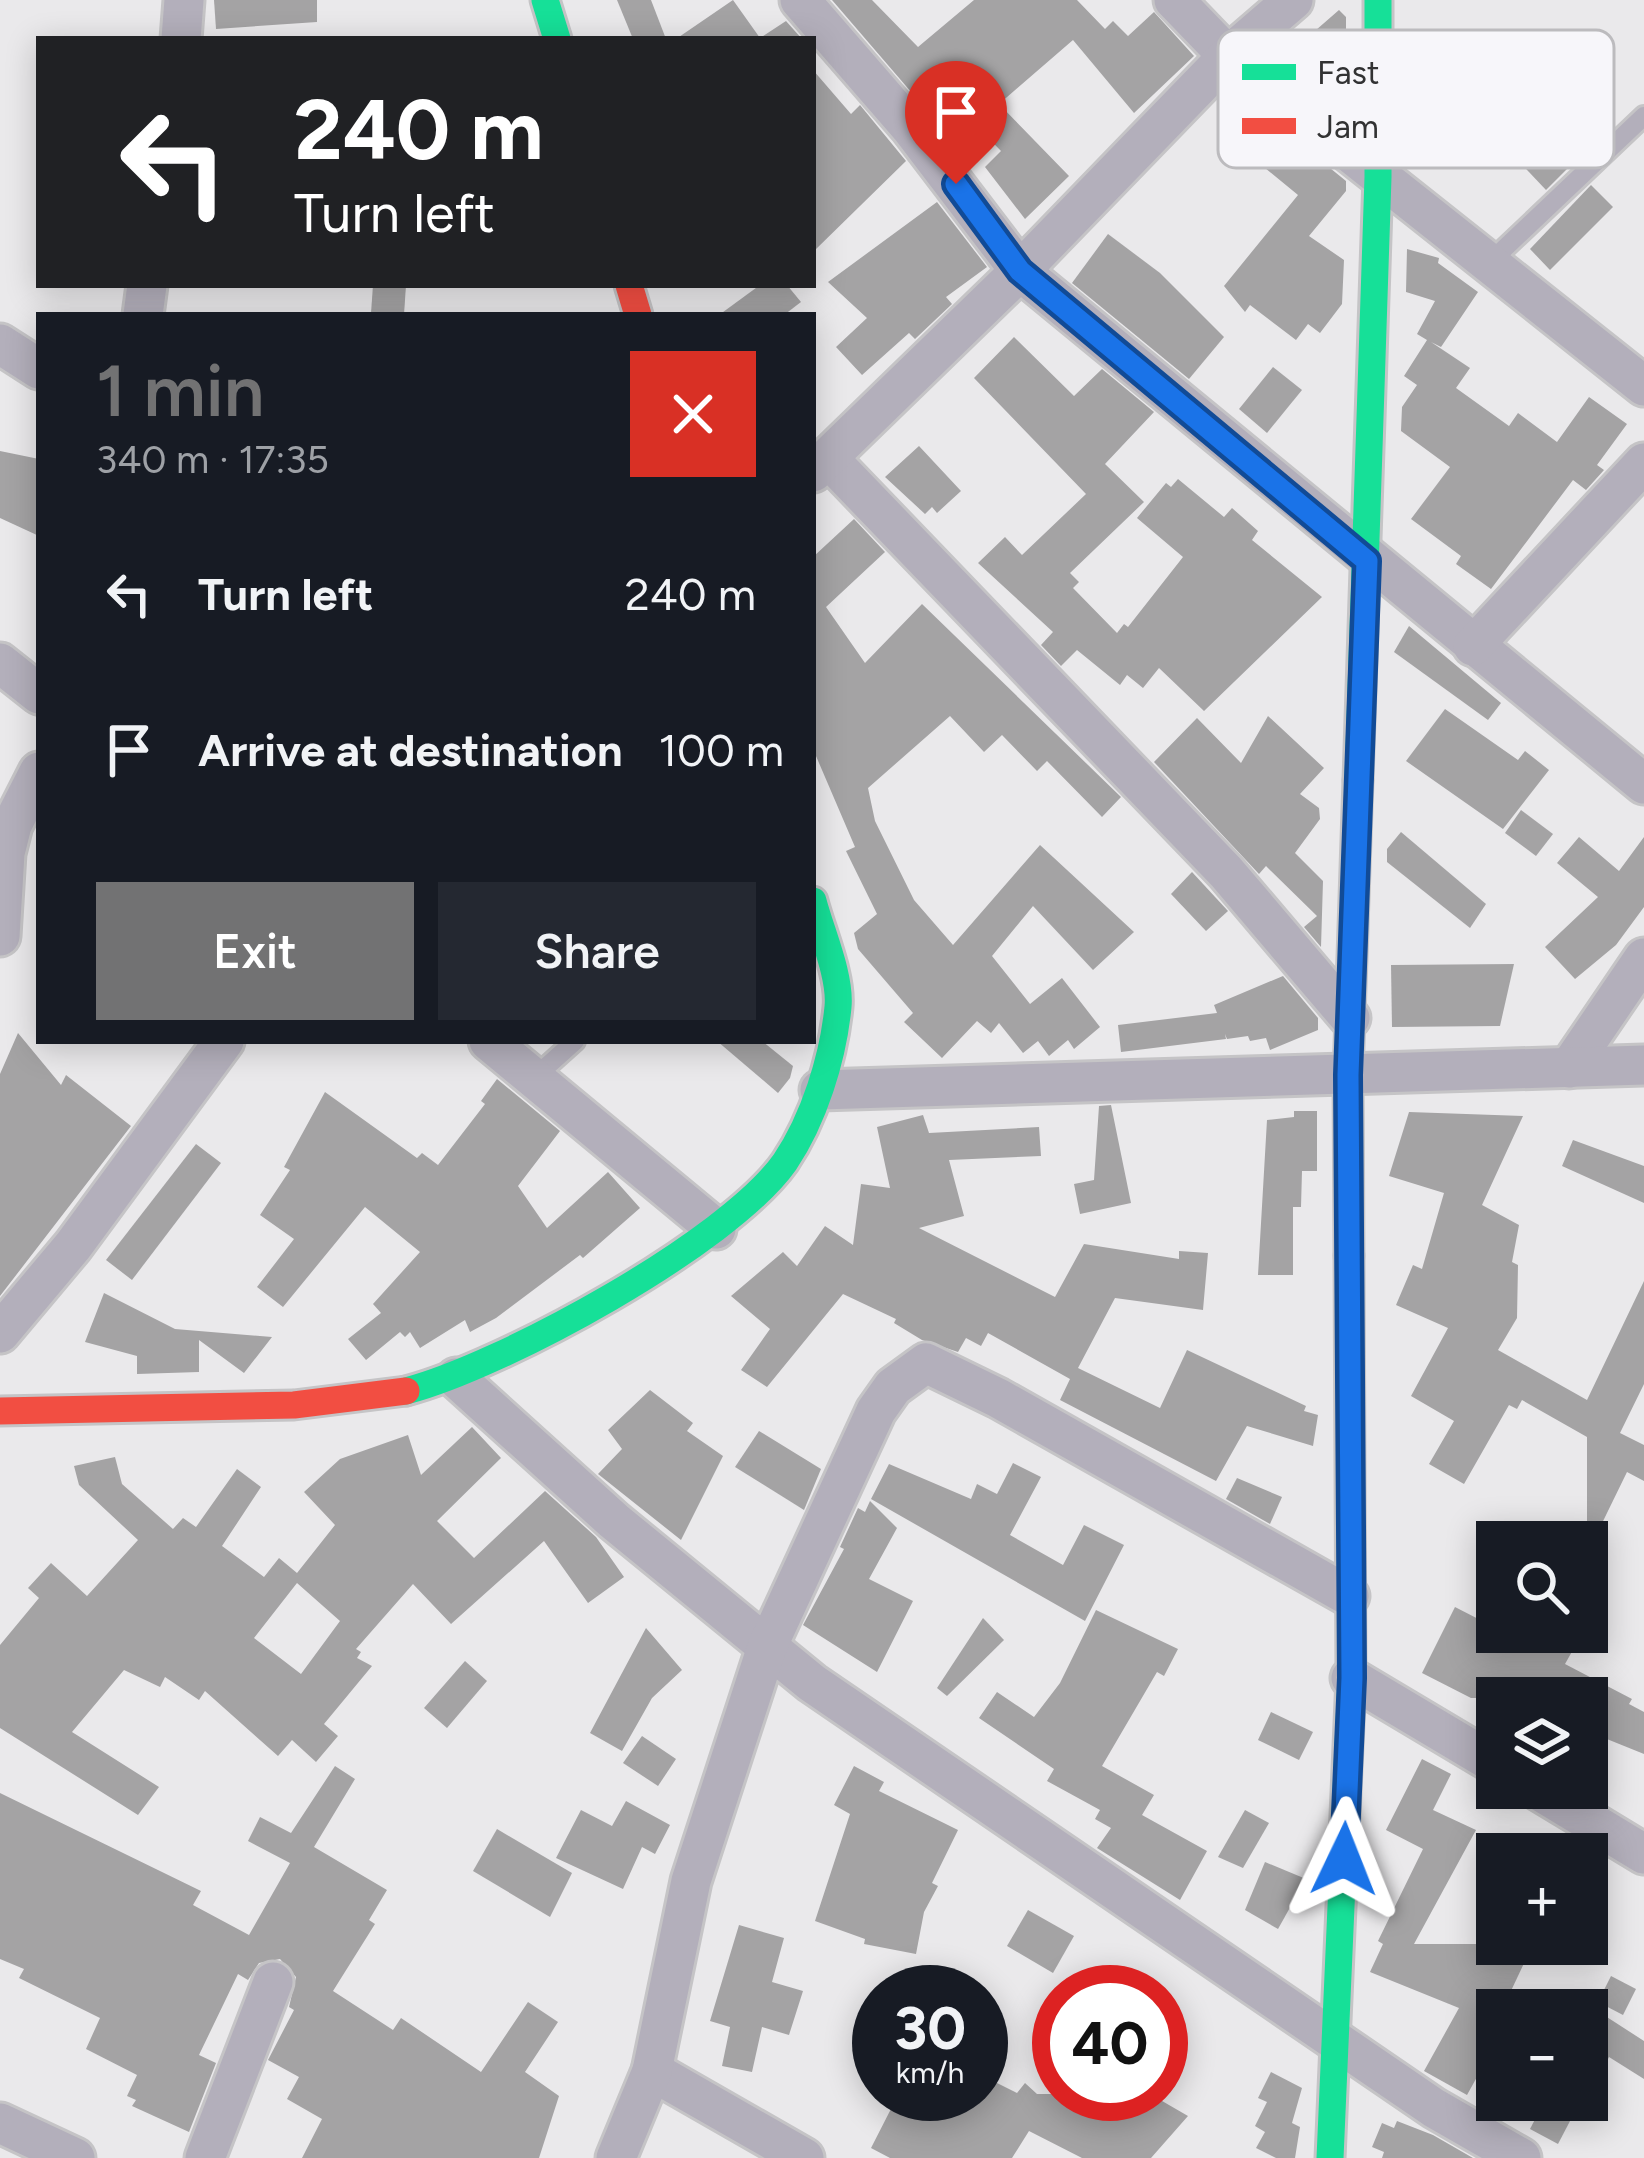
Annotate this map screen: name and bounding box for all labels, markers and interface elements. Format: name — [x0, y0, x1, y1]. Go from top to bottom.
legend — [1218, 30, 1614, 168]
text: Fast — [1317, 53, 1379, 92]
pin — [905, 61, 1007, 184]
text: 240 m — [294, 79, 543, 180]
icon: arrive — [923, 79, 989, 145]
icon: left — [96, 84, 252, 240]
text: Jam — [1317, 107, 1379, 146]
text: Turn left — [294, 181, 495, 246]
text: 1 min — [96, 348, 264, 434]
button: close — [630, 351, 756, 477]
text: 340 m · 17:35 — [96, 436, 329, 483]
icon: left — [96, 561, 162, 627]
text: Turn left — [198, 567, 373, 621]
text: 240 m — [625, 567, 756, 621]
icon: arrive — [96, 717, 162, 783]
text: Arrive at destination — [198, 723, 622, 777]
text: 100 m — [658, 723, 784, 777]
button: Exit — [96, 882, 414, 1020]
button: Share — [438, 882, 756, 1020]
map controls — [1476, 1521, 1608, 2121]
button: search — [1476, 1521, 1608, 1653]
button: layers — [1476, 1677, 1608, 1809]
position arrow — [1281, 1796, 1407, 1922]
button: + — [1476, 1833, 1608, 1965]
speed limit sign: 40 — [1032, 1965, 1188, 2121]
button: − — [1476, 1989, 1608, 2121]
text: 30 — [894, 1992, 966, 2064]
text: km/h — [896, 2054, 964, 2091]

